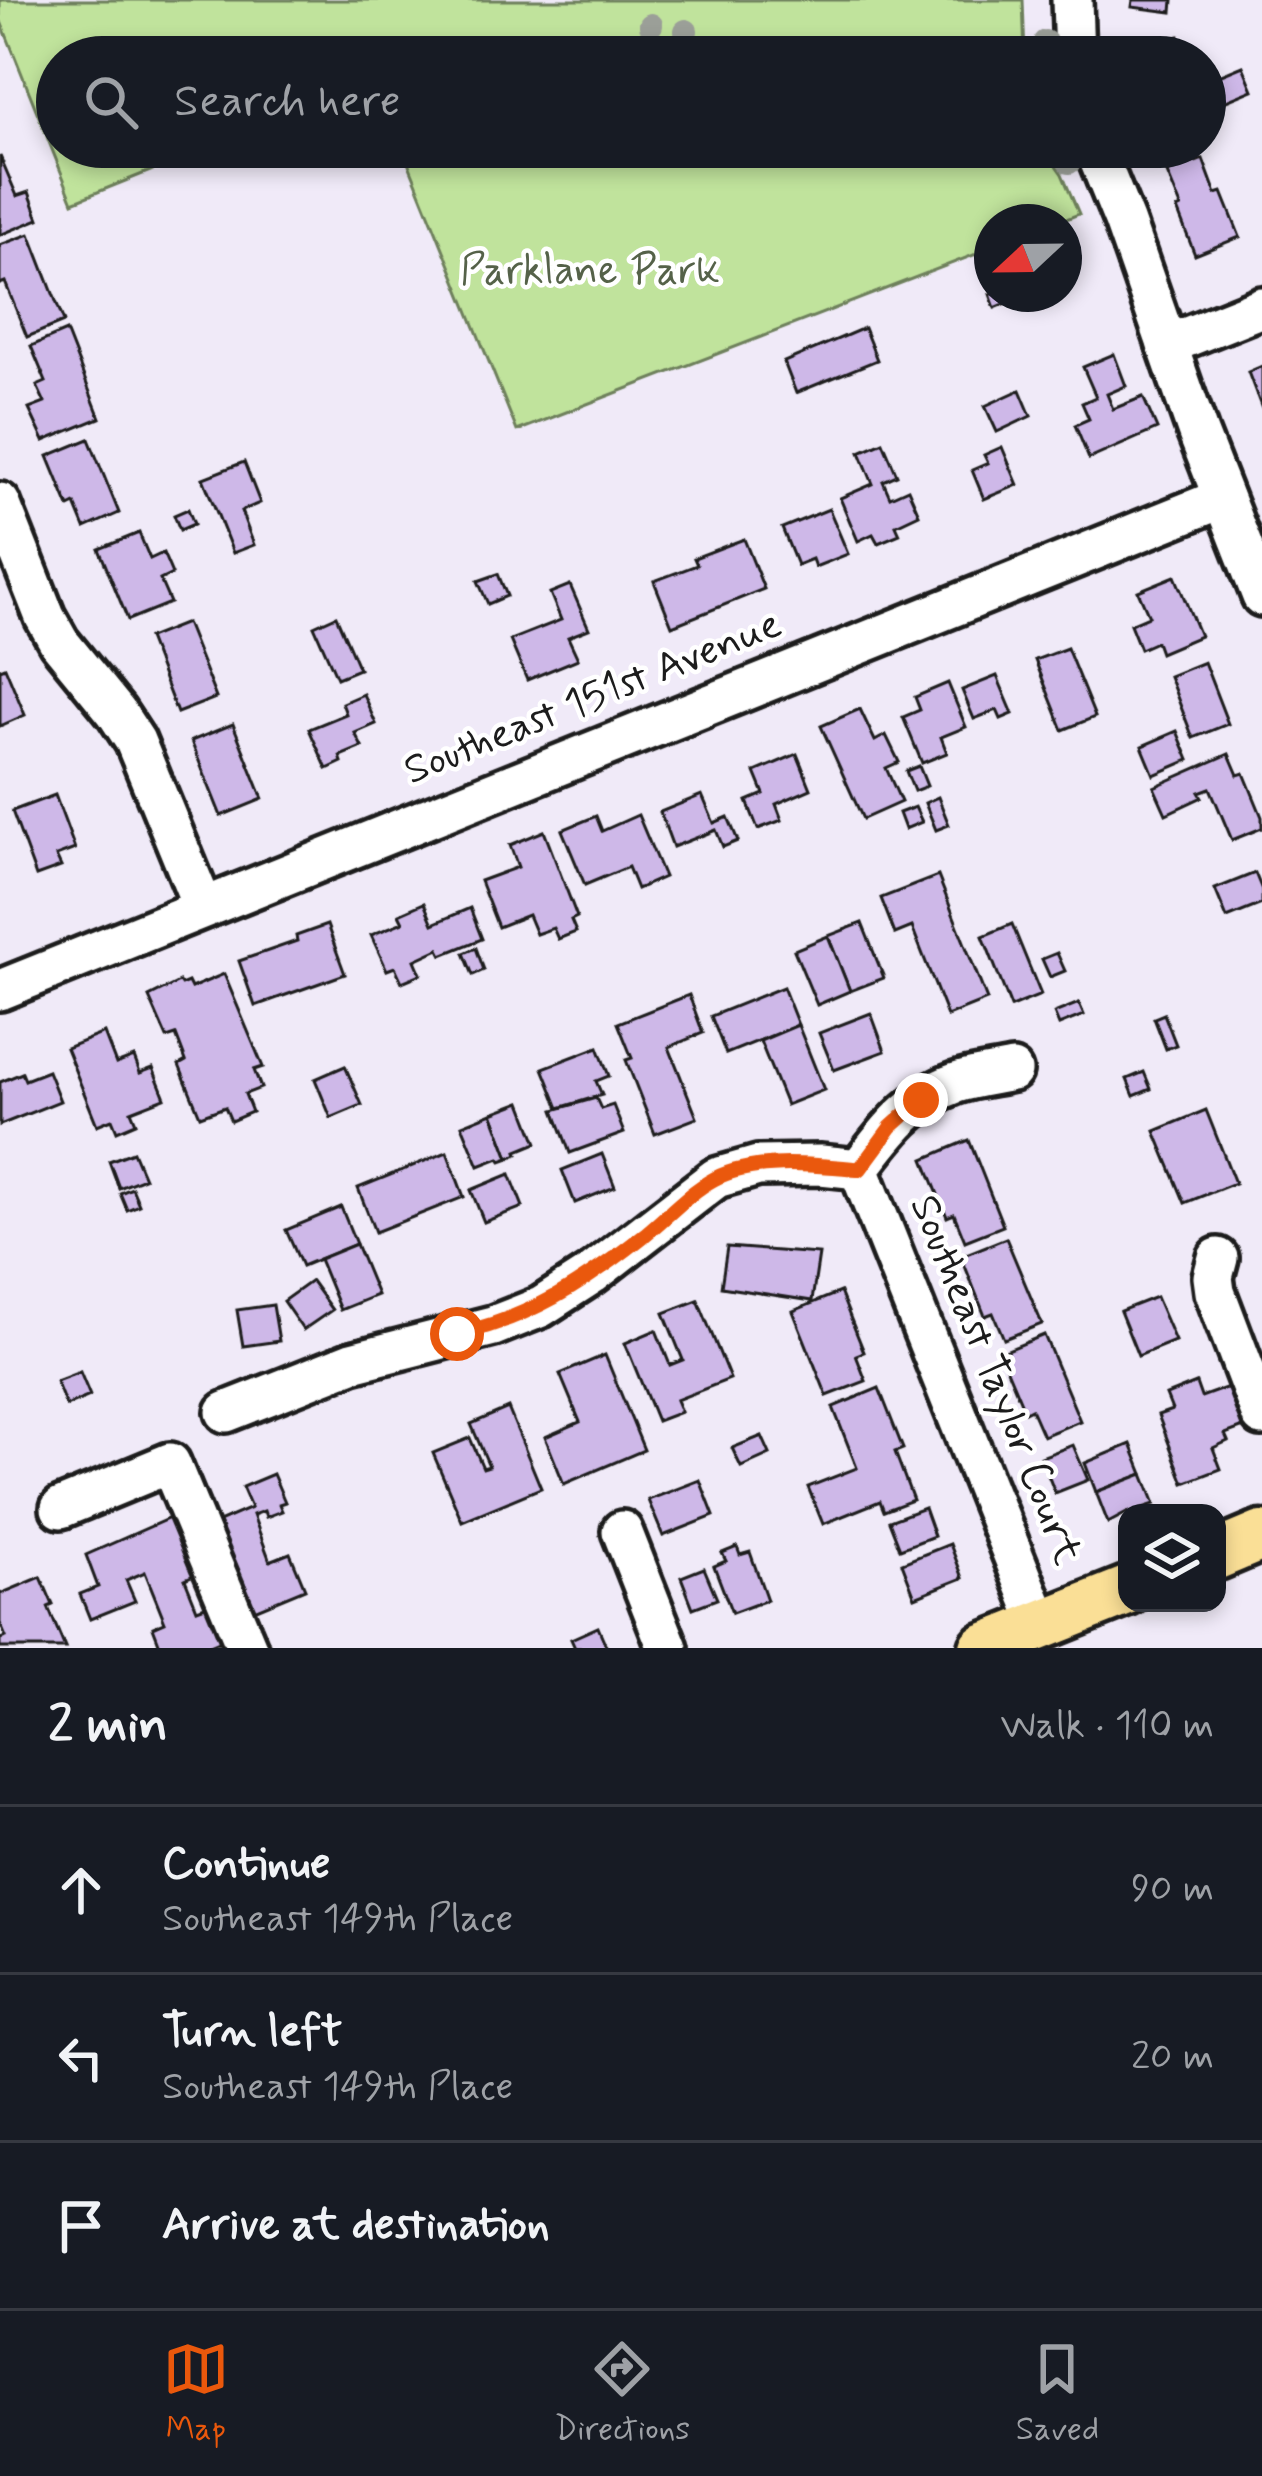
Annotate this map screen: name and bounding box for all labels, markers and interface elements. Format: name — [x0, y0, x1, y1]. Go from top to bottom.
search box — [36, 36, 1226, 168]
icon: search — [78, 69, 144, 135]
text: Search here — [174, 73, 401, 132]
north arrow — [974, 204, 1082, 312]
park label: Parklane Park — [460, 244, 720, 299]
street label: Southeast 151st Avenue — [396, 597, 790, 799]
route end — [894, 1073, 948, 1127]
street label: Southeast Taylor Court — [896, 1187, 1094, 1573]
route start — [430, 1307, 484, 1361]
map controls — [1118, 1504, 1226, 1612]
button: layers — [1118, 1504, 1226, 1612]
text: 2 min — [48, 1693, 168, 1759]
text: Walk · 110 m — [1001, 1701, 1214, 1752]
text: Continue — [162, 1835, 330, 1894]
icon: ahead — [48, 1857, 114, 1923]
text: 90 m — [1131, 1864, 1214, 1915]
text: Southeast 149th Place — [162, 1894, 513, 1945]
text: Turn left — [162, 2003, 342, 2062]
icon: left — [48, 2025, 114, 2091]
text: 20 m — [1131, 2032, 1214, 2083]
text: Southeast 149th Place — [162, 2062, 513, 2113]
icon: arrive — [48, 2193, 114, 2259]
text: Arrive at destination — [162, 2196, 550, 2255]
tab: Map — [163, 2336, 229, 2452]
tab: Directions — [554, 2336, 690, 2452]
tab: Saved — [1016, 2336, 1099, 2452]

